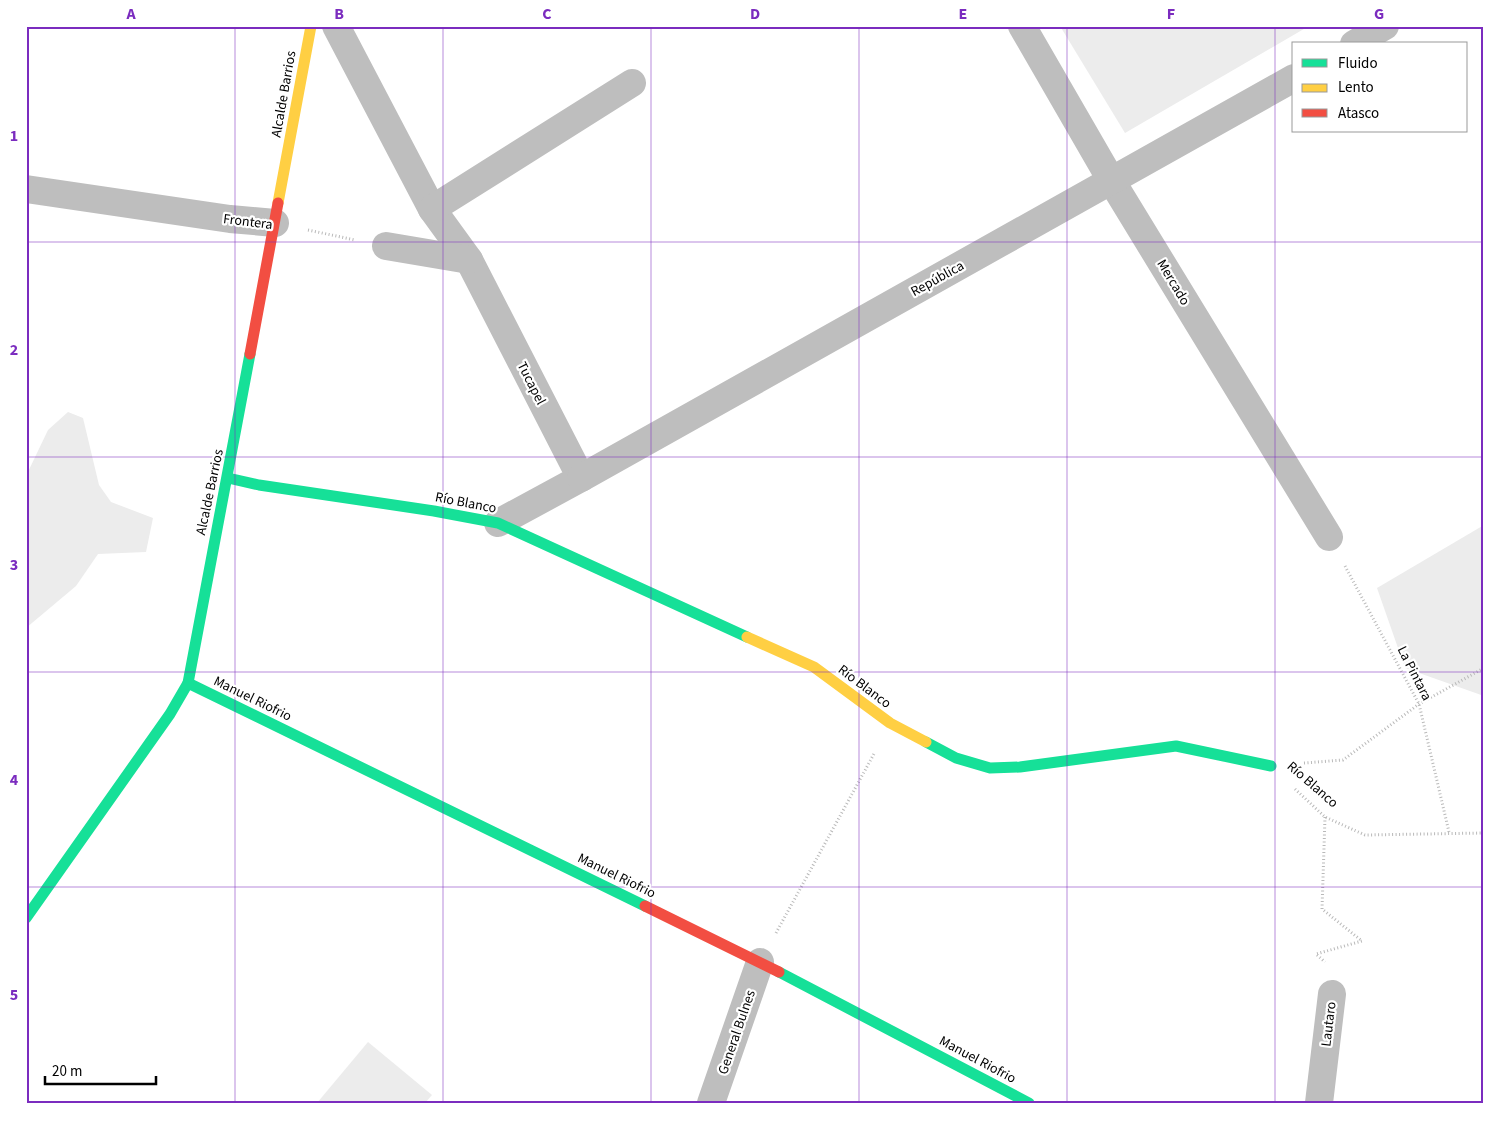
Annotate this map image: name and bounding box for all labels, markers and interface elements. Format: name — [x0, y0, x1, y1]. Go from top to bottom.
text: A — [125, 3, 136, 25]
text: B — [334, 3, 344, 25]
text: C — [542, 3, 552, 25]
text: D — [750, 3, 760, 25]
text: E — [959, 3, 967, 25]
text: F — [1167, 3, 1175, 25]
text: G — [1374, 3, 1384, 25]
legend — [1292, 42, 1468, 132]
street label: Alcalde Barrios — [267, 49, 301, 139]
text: Fluido — [1338, 53, 1378, 74]
text: Lento — [1338, 77, 1374, 98]
text: Atasco — [1338, 103, 1379, 124]
text: 1 — [10, 125, 18, 147]
street label: Frontera — [222, 209, 274, 235]
street label: República — [907, 256, 968, 302]
street label: Mercado — [1152, 256, 1195, 309]
text: 2 — [10, 339, 18, 361]
street label: Tucapel — [512, 358, 551, 409]
street label: Alcalde Barrios — [191, 447, 229, 537]
street label: Río Blanco — [433, 487, 498, 519]
text: 3 — [10, 554, 18, 576]
street label: La Pintara — [1392, 643, 1436, 704]
street label: Río Blanco — [834, 660, 895, 713]
street label: Manuel Riofrio — [210, 671, 295, 726]
street label: Río Blanco — [1282, 757, 1342, 813]
text: 4 — [10, 769, 19, 791]
street label: Manuel Riofrio — [574, 848, 659, 903]
text: 5 — [10, 984, 18, 1006]
street label: General Bulnes — [713, 987, 761, 1077]
street label: Lautaro — [1316, 1000, 1342, 1048]
street label: Manuel Riofrio — [935, 1031, 1020, 1089]
scale bar — [45, 1054, 156, 1086]
text: 20 m — [52, 1061, 82, 1082]

